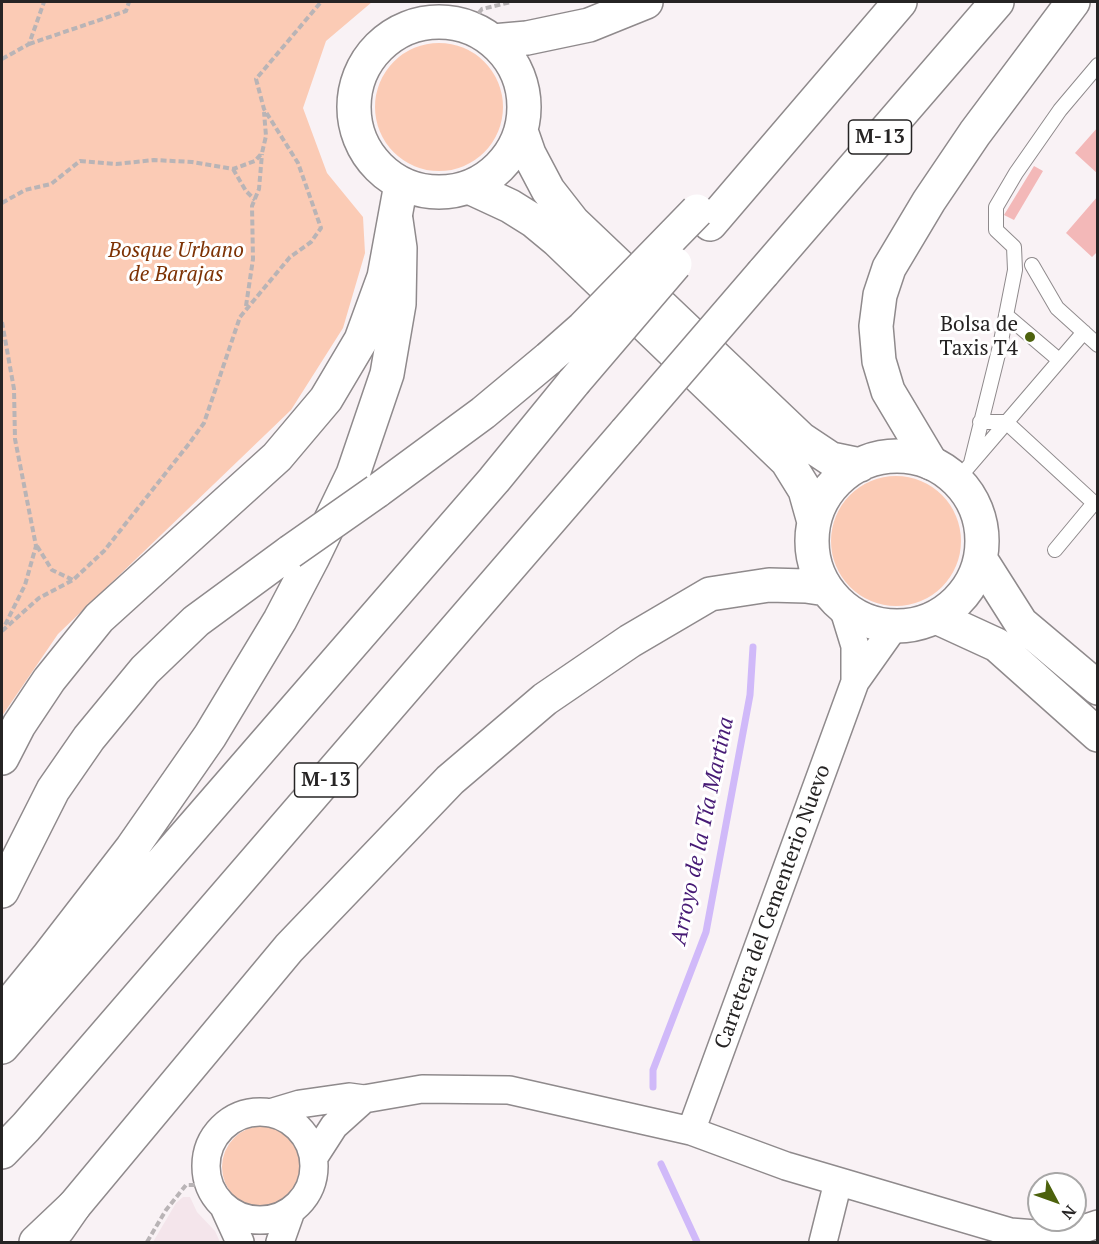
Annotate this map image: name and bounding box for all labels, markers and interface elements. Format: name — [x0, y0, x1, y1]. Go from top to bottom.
road number: M-13 — [848, 120, 912, 154]
park label: Bosque Urbano de Barajas — [108, 238, 244, 288]
place label: Bolsa de Taxis T4 — [939, 312, 1018, 362]
marker: Bolsa de Taxis T4 — [1023, 330, 1037, 344]
water label: Arroyo de la Tía Martina — [666, 715, 740, 947]
street label: Carretera del Cementerio Nuevo — [710, 762, 836, 1052]
road number: M-13 — [294, 763, 358, 797]
north arrow — [1027, 1172, 1087, 1232]
text: N — [1057, 1201, 1081, 1224]

